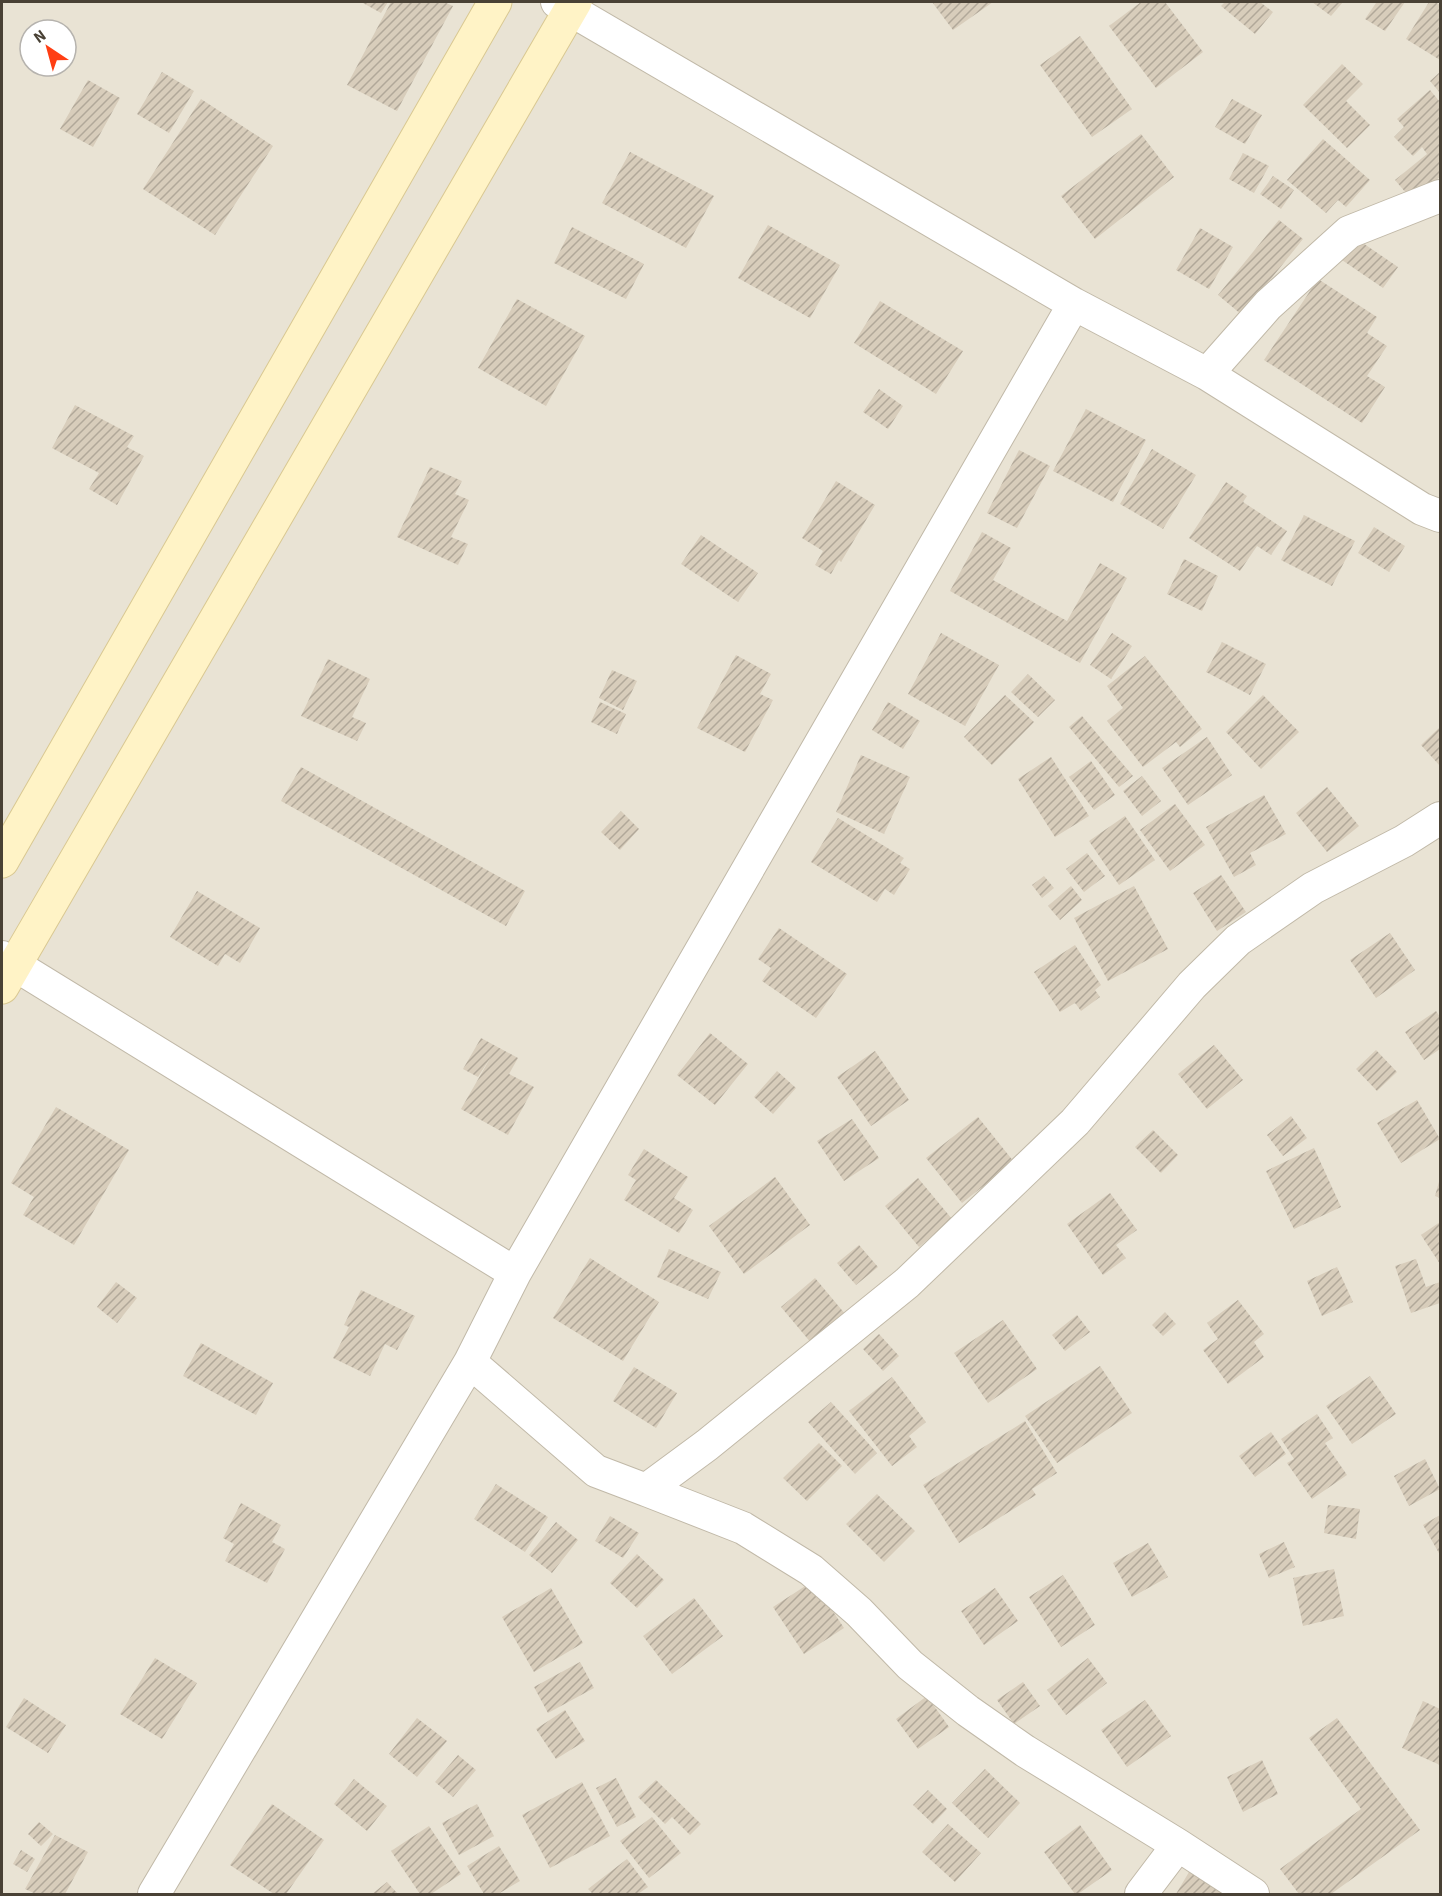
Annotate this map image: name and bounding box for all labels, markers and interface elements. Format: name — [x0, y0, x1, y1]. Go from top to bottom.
north arrow — [18, 18, 78, 78]
text: N — [29, 25, 51, 49]

